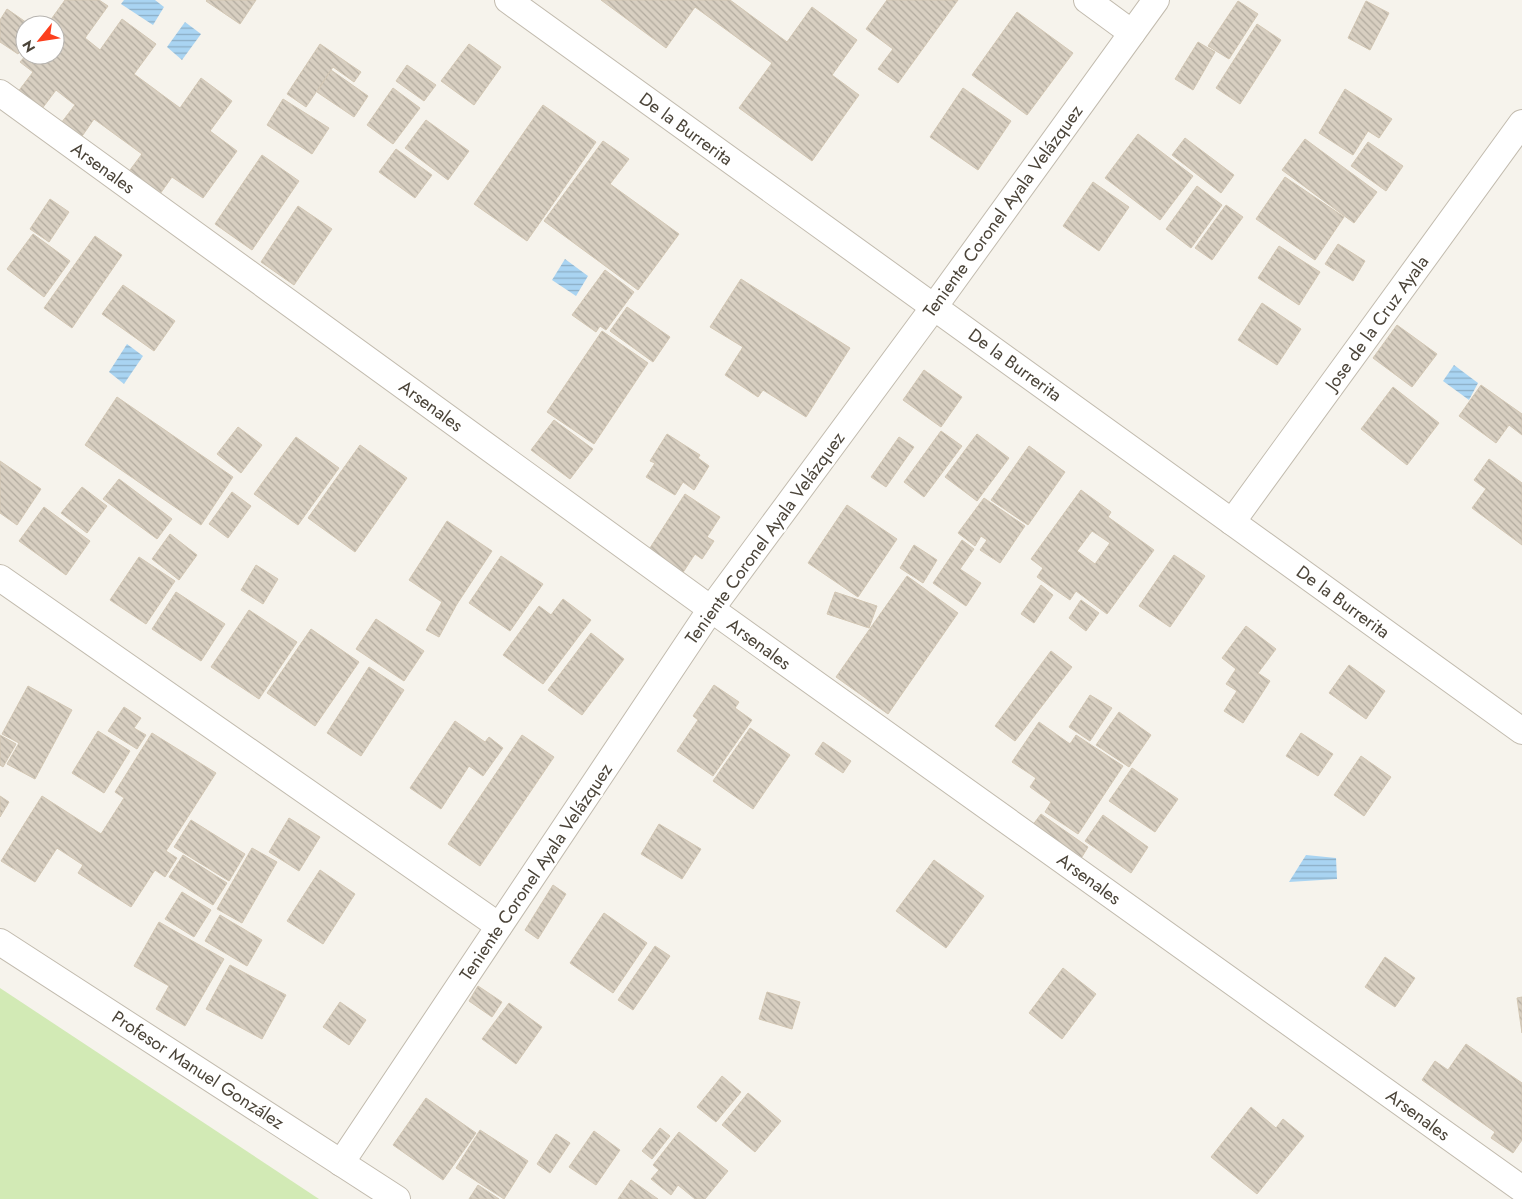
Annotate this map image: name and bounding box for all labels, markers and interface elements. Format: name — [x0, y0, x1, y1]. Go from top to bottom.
north arrow — [15, 15, 65, 65]
text: N — [17, 37, 40, 56]
street label: De la Burrerita — [634, 86, 738, 172]
street label: Teniente Coronel Ayala Velázquez — [917, 99, 1090, 323]
street label: Arsenales — [66, 136, 140, 200]
street label: Jose de la Cruz Ayala — [1318, 250, 1435, 397]
street label: De la Burrerita — [963, 322, 1067, 408]
street label: Arsenales — [394, 374, 468, 438]
street label: Teniente Coronel Ayala Velázquez — [679, 426, 852, 650]
street label: De la Burrerita — [1291, 559, 1395, 645]
street label: Arsenales — [722, 612, 796, 676]
street label: Teniente Coronel Ayala Velázquez — [453, 758, 619, 986]
street label: Arsenales — [1052, 847, 1126, 911]
street label: Profesor Manuel González — [107, 1004, 290, 1136]
street label: Arsenales — [1381, 1083, 1455, 1147]

